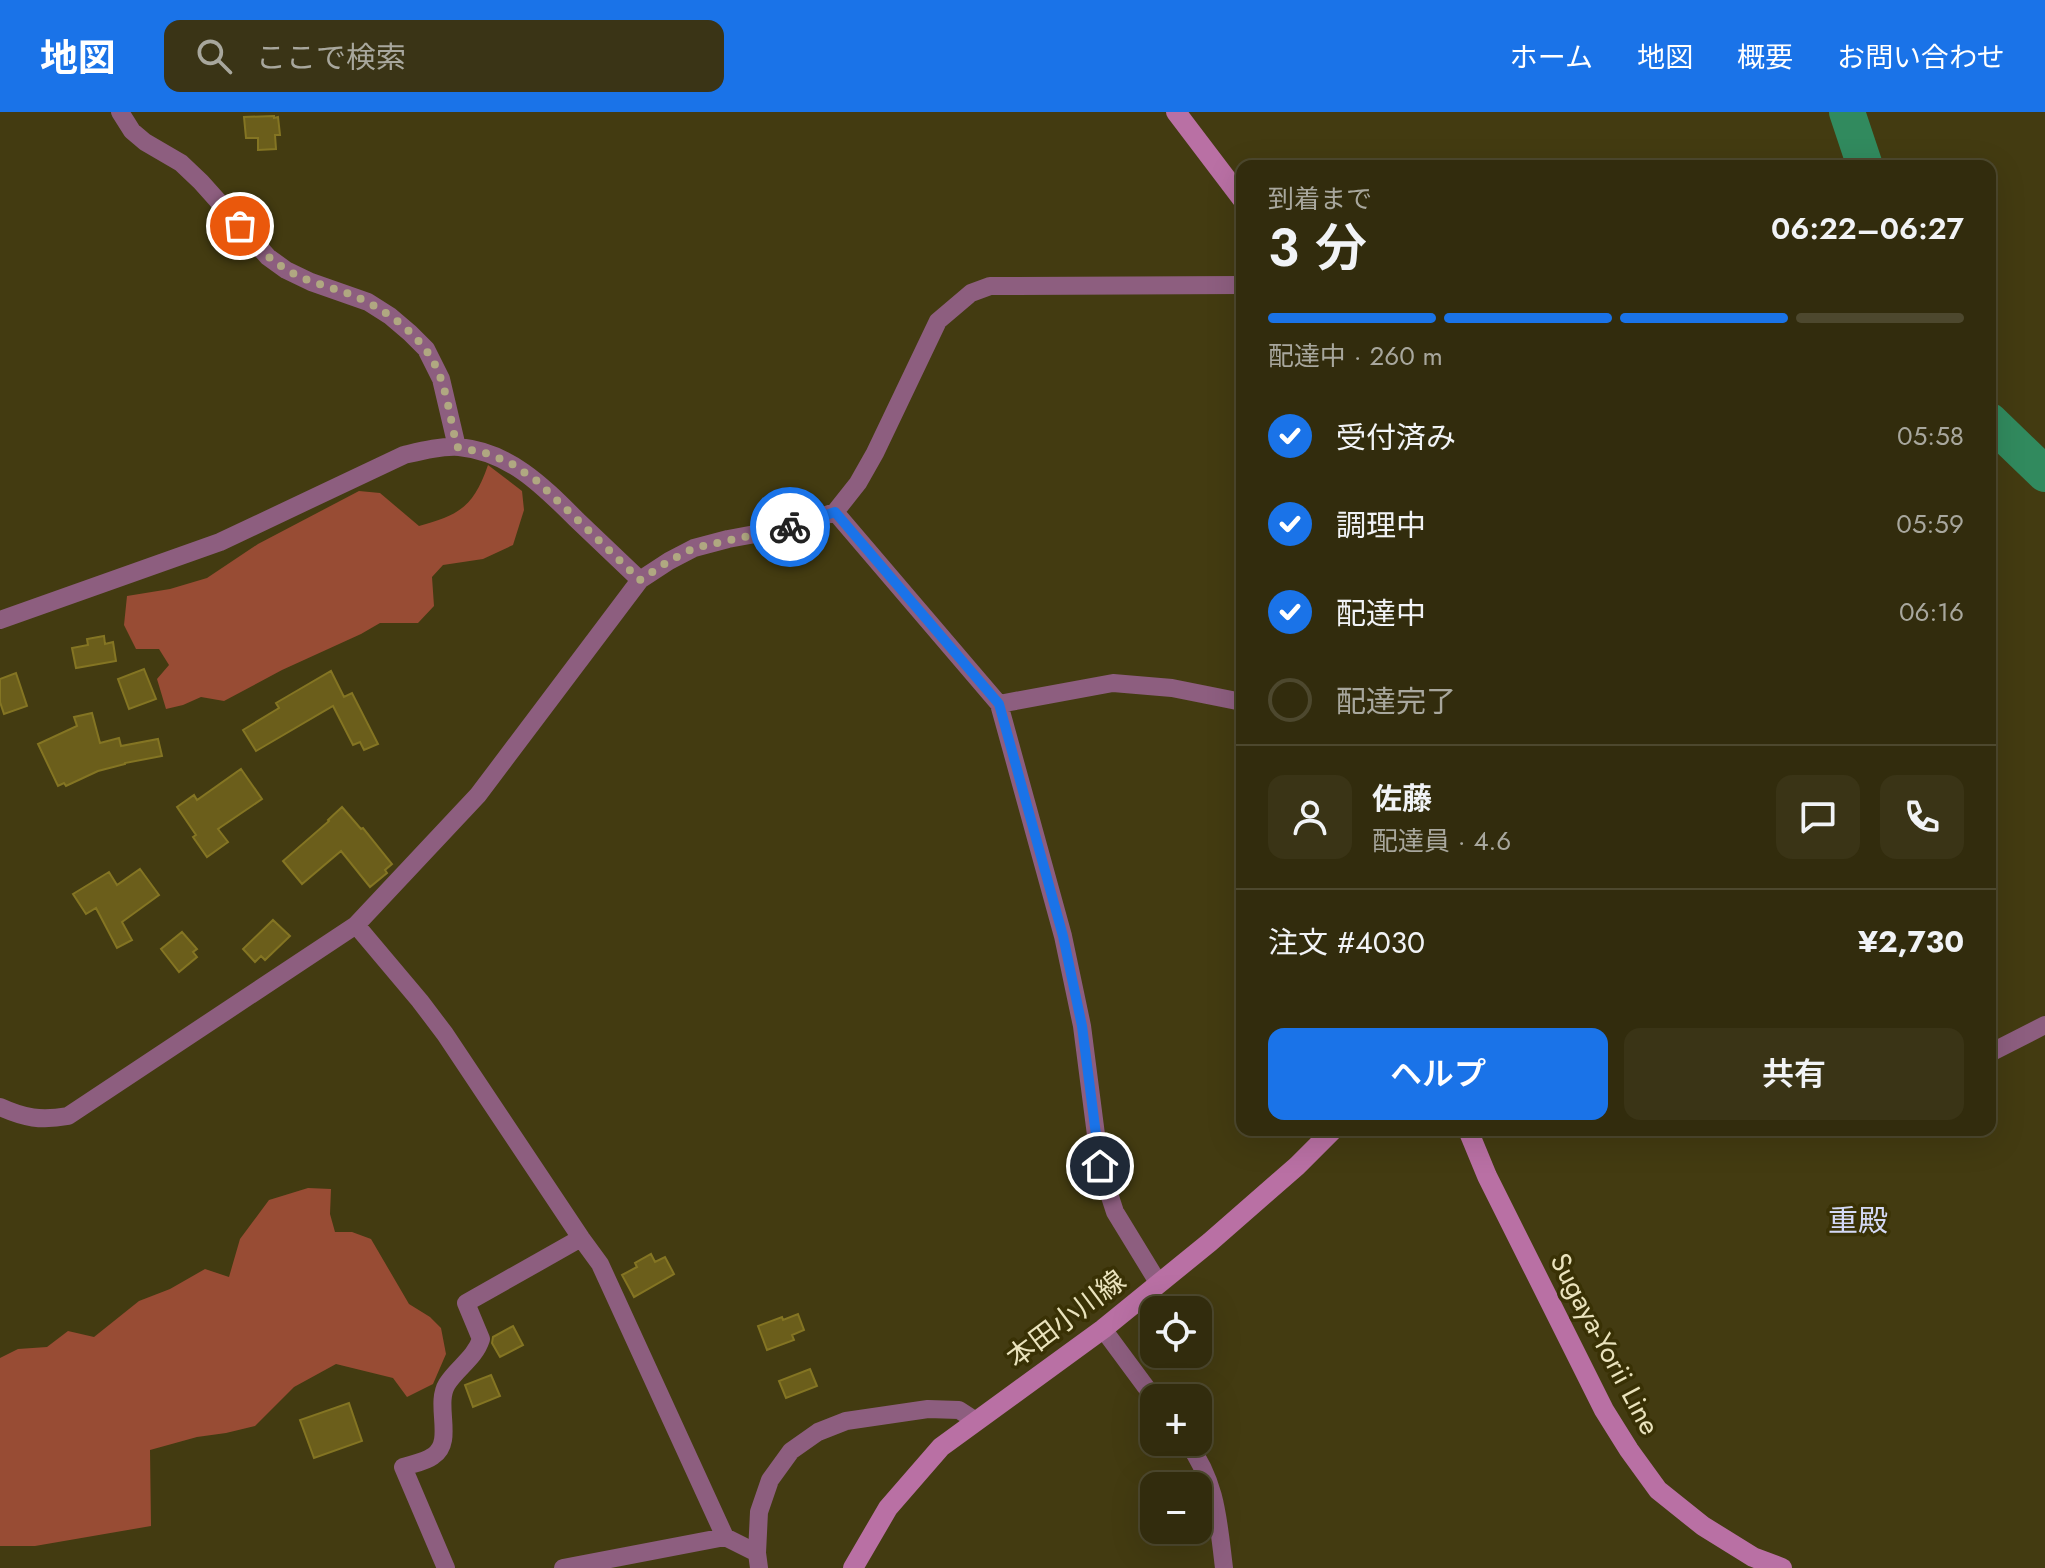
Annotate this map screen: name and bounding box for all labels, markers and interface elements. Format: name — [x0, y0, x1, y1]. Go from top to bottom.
search box — [164, 20, 724, 92]
text: 地図 — [40, 30, 116, 85]
icon: search — [192, 34, 236, 78]
text: ここで検索 — [256, 36, 406, 79]
text: ホーム — [1510, 37, 1593, 78]
text: 地図 — [1637, 37, 1693, 78]
text: 概要 — [1737, 37, 1793, 78]
text: お問い合わせ — [1837, 37, 2005, 78]
text: 到着まで — [1268, 180, 1372, 218]
pin — [206, 192, 274, 260]
icon: bag — [218, 204, 262, 248]
text: 06:22–06:27 — [1771, 207, 1964, 250]
text: 3 分 — [1268, 210, 1367, 286]
text: 配達中 · 260 m — [1268, 337, 1443, 375]
icon: check — [1268, 414, 1312, 458]
text: 受付済み — [1336, 416, 1456, 459]
text: 05:58 — [1897, 417, 1964, 455]
courier — [750, 487, 830, 567]
icon: check — [1268, 502, 1312, 546]
text: 調理中 — [1336, 504, 1426, 547]
icon: bike — [768, 505, 812, 549]
text: 05:59 — [1896, 505, 1964, 543]
icon: check — [1268, 590, 1312, 634]
text: 配達中 — [1336, 592, 1426, 635]
text: 06:16 — [1899, 593, 1964, 631]
text: 配達完了 — [1336, 680, 1456, 723]
button: person — [1268, 775, 1352, 859]
button: chat — [1776, 775, 1860, 859]
button: phone — [1880, 775, 1964, 859]
text: 佐藤 — [1372, 777, 1432, 820]
text: 配達員 · 4.6 — [1372, 822, 1511, 860]
text: ¥2,730 — [1858, 920, 1964, 963]
text: 注文 #4030 — [1268, 921, 1425, 964]
button: ヘルプ — [1268, 1028, 1608, 1120]
button: 共有 — [1624, 1028, 1964, 1120]
pin — [1066, 1132, 1134, 1200]
icon: home — [1078, 1144, 1122, 1188]
district label: 重殿 — [1828, 1199, 1888, 1242]
street label: Sugaya-Yorii Line — [1540, 1246, 1670, 1442]
street label: 本田小川線 — [998, 1260, 1134, 1378]
map controls — [1140, 1296, 1212, 1544]
button: locate — [1140, 1296, 1212, 1368]
button: + — [1140, 1384, 1212, 1456]
button: − — [1140, 1472, 1212, 1544]

